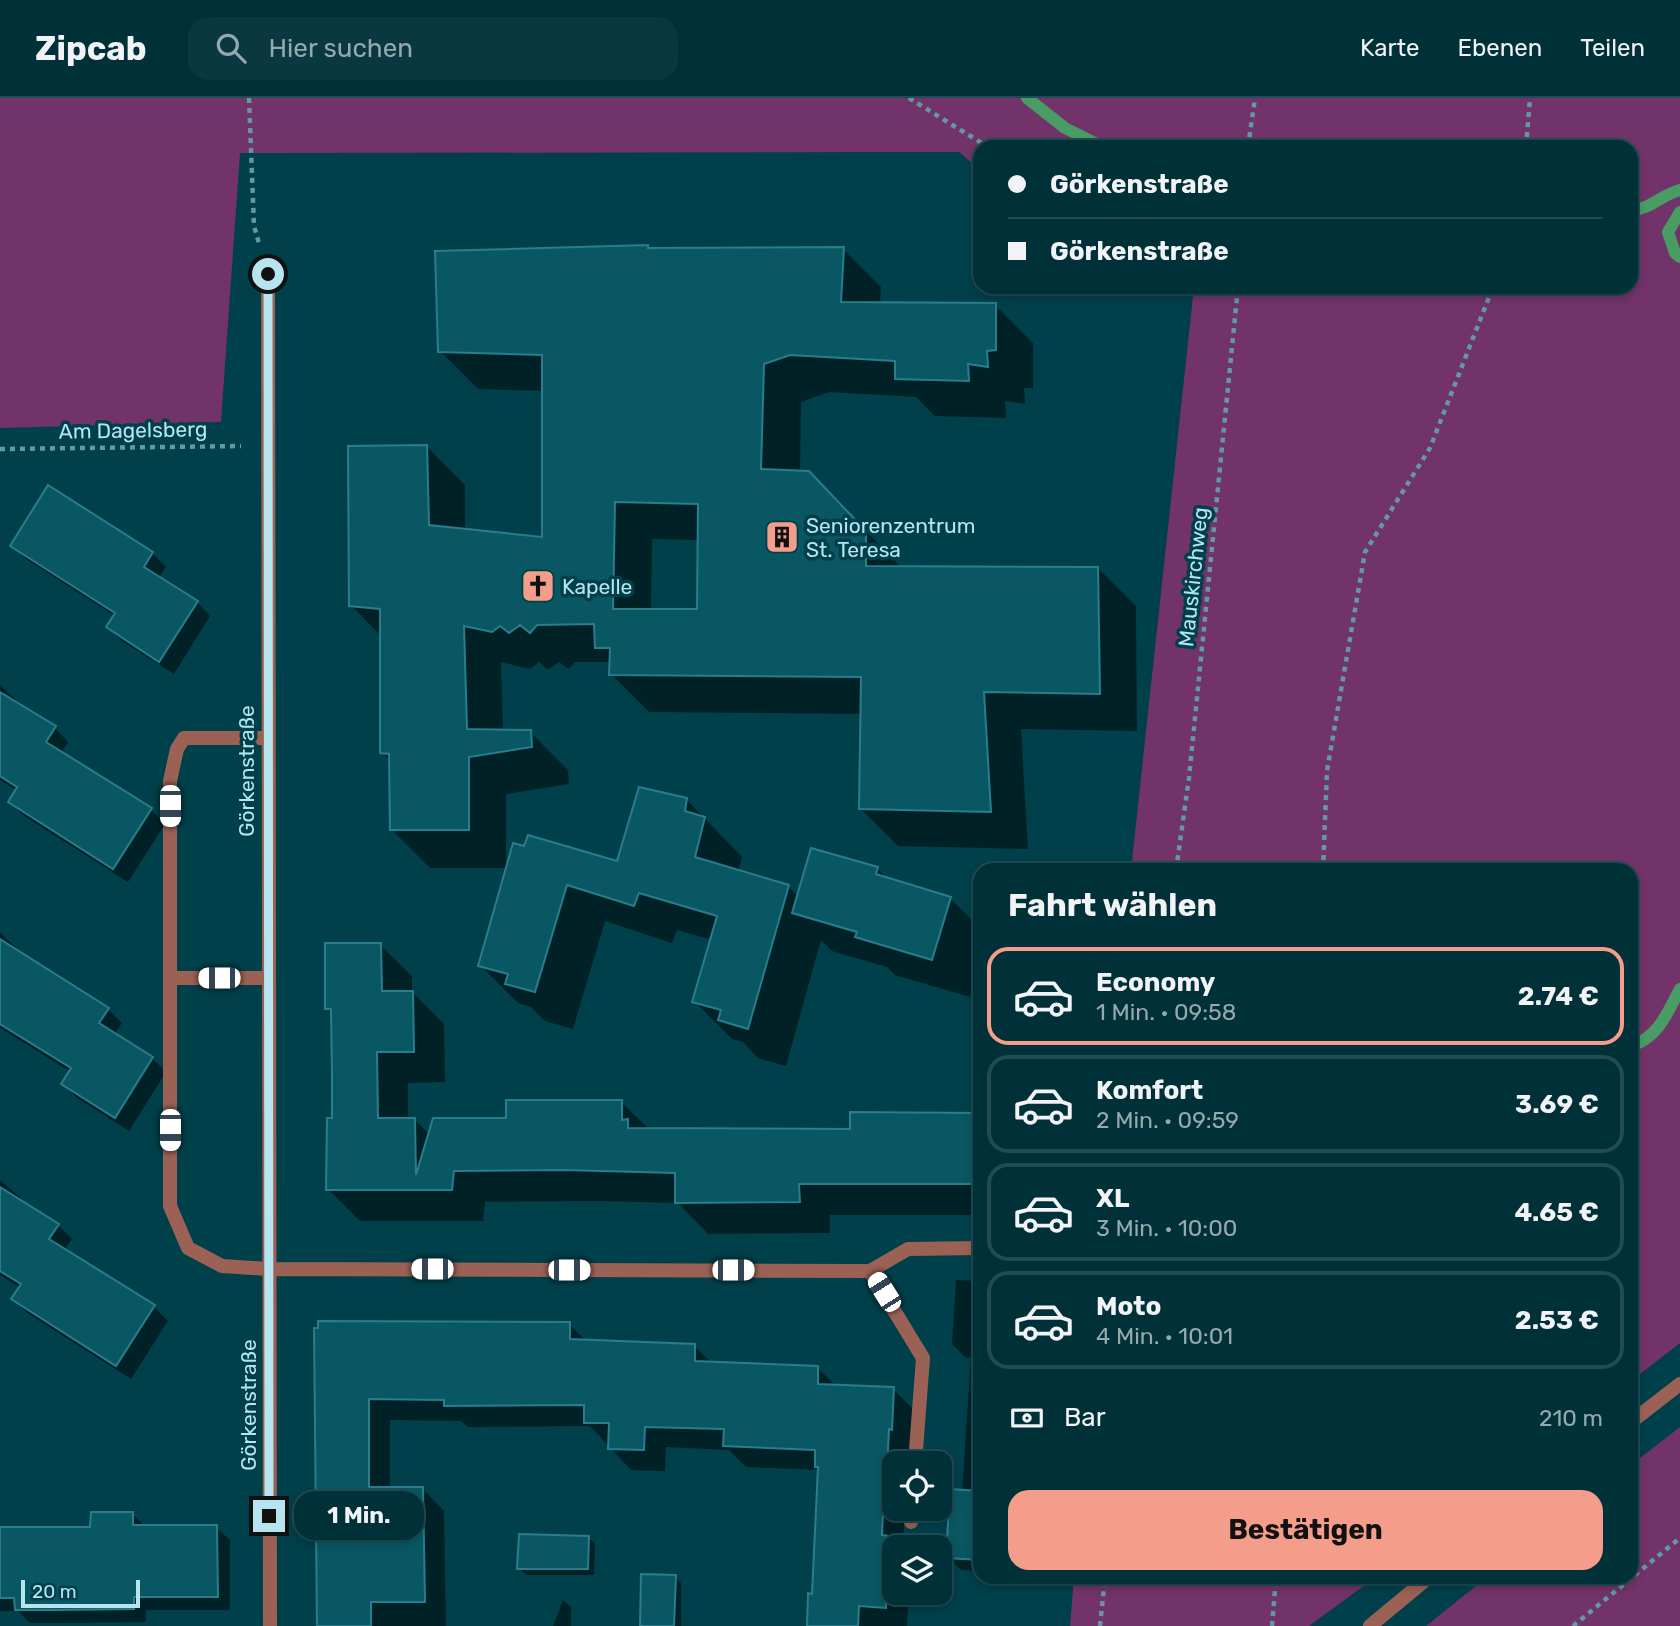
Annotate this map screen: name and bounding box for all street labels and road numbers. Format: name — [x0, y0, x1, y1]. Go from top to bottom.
street label: Am Dagelsberg — [58, 416, 208, 444]
street label: Mauskirchweg — [1173, 506, 1213, 648]
street label: Görkenstraße — [234, 705, 259, 837]
street label: Görkenstraße — [236, 1339, 261, 1471]

